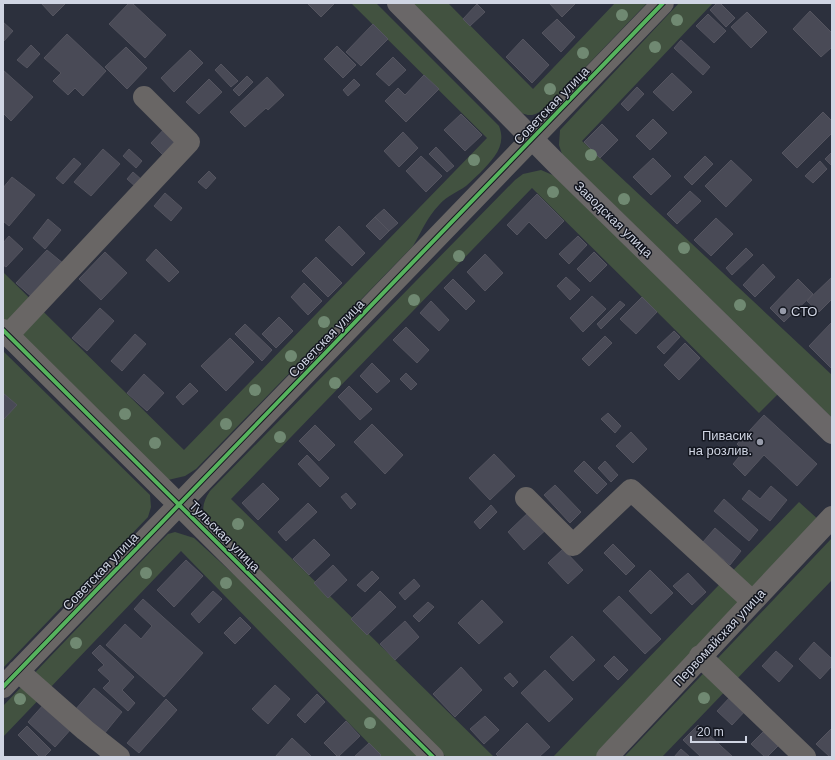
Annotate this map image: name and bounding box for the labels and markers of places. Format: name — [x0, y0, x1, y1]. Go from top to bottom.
place label: СТО — [791, 304, 817, 319]
marker: СТО — [778, 306, 788, 316]
place label: Пивасик на розлив. — [688, 428, 752, 458]
marker: Пивасик на розлив. — [755, 437, 765, 447]

